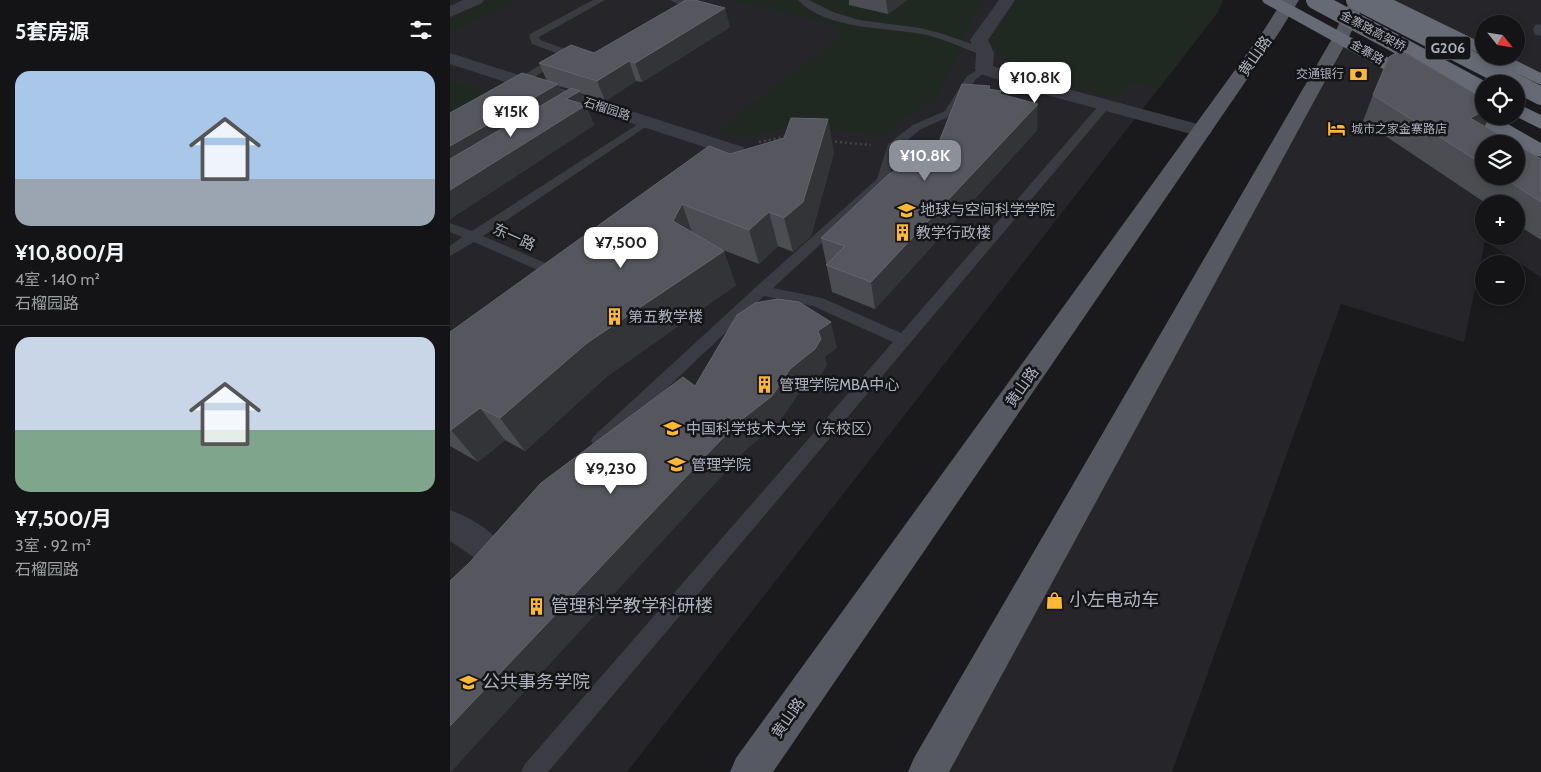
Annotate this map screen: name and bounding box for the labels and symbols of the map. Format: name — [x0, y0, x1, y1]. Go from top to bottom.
street label: 金寨路高架桥 — [1338, 8, 1408, 54]
north arrow — [1475, 15, 1525, 65]
street label: 黄山路 — [1235, 32, 1275, 80]
road number: G206 — [1426, 36, 1470, 59]
street label: 金寨路 — [1348, 37, 1386, 67]
pin: ¥10.8K — [994, 62, 1076, 104]
bank icon: 交通银行 — [1348, 64, 1368, 84]
place label: 交通银行 — [1296, 66, 1344, 81]
street label: 石榴园路 — [582, 94, 632, 123]
pin: ¥15K — [481, 96, 541, 138]
hotel icon: 城市之家金寨路店 — [1327, 119, 1347, 139]
place label: 城市之家金寨路店 — [1351, 121, 1447, 136]
pin: ¥10.8K — [884, 140, 966, 182]
school or university icon: 地球与空间科学学院 — [896, 200, 916, 220]
place label: 地球与空间科学学院 — [920, 201, 1055, 219]
street label: 东一路 — [490, 220, 538, 254]
building icon: 教学行政楼 — [892, 223, 912, 243]
place label: 教学行政楼 — [916, 224, 991, 242]
pin: ¥7,500 — [580, 226, 662, 269]
building icon: 第五教学楼 — [604, 307, 624, 327]
place label: 第五教学楼 — [628, 308, 703, 326]
street label: 黄山路 — [1002, 363, 1042, 411]
building icon: 管理学院MBA中心 — [755, 375, 775, 395]
place label: 管理学院MBA中心 — [779, 376, 899, 394]
school or university icon: 中国科学技术大学（东校区） — [662, 419, 682, 439]
place label: 中国科学技术大学（东校区） — [686, 420, 881, 438]
pin: ¥9,230 — [570, 452, 652, 495]
school or university icon: 管理学院 — [667, 455, 687, 475]
place label: 管理学院 — [691, 456, 751, 474]
place label: 小左电动车 — [1069, 589, 1159, 611]
shop icon: 小左电动车 — [1045, 590, 1065, 610]
place label: 管理科学教学科研楼 — [551, 595, 713, 617]
building icon: 管理科学教学科研楼 — [527, 596, 547, 616]
place label: 公共事务学院 — [482, 671, 590, 693]
school or university icon: 公共事务学院 — [458, 672, 478, 692]
street label: 黄山路 — [768, 694, 808, 742]

